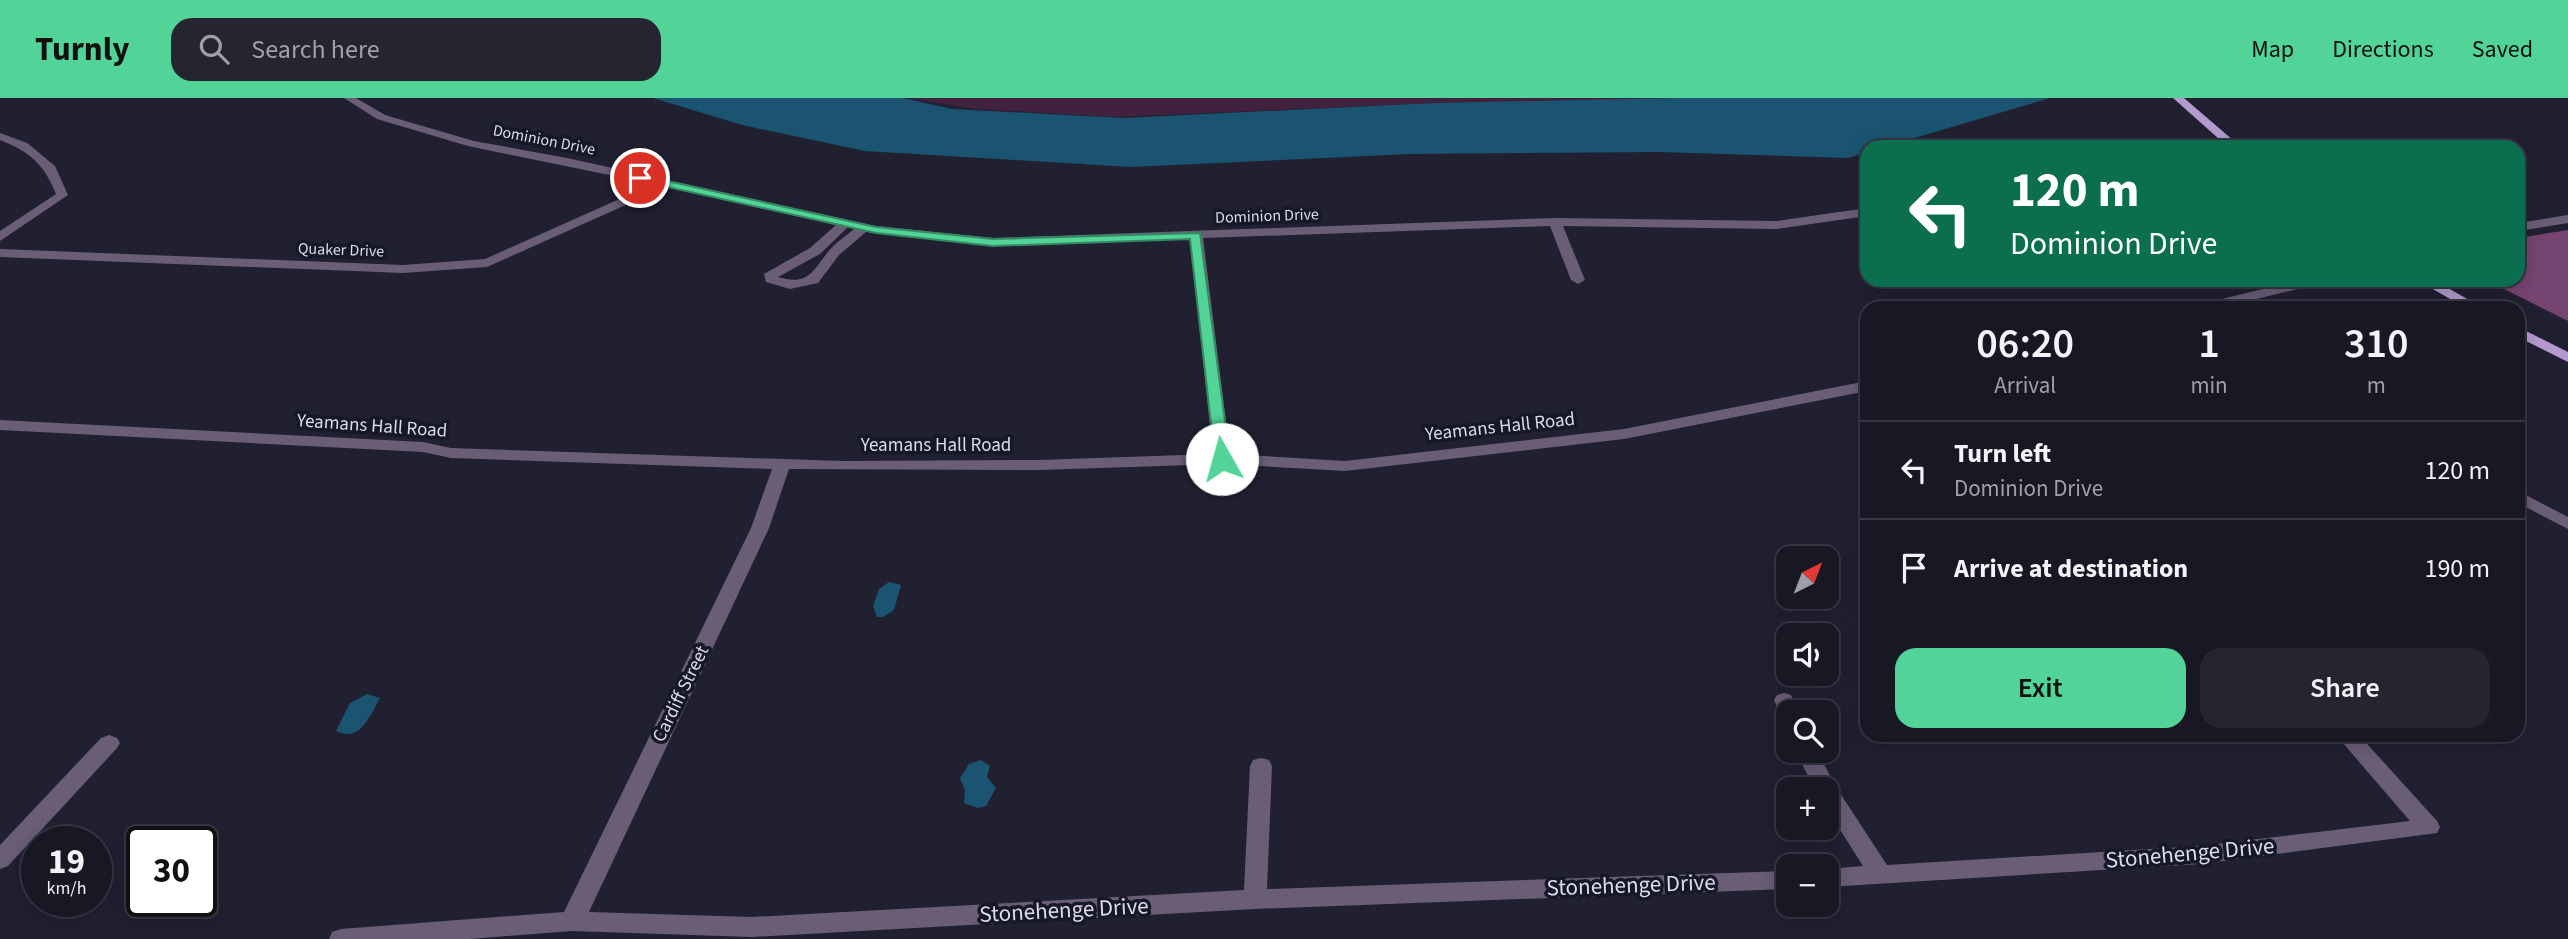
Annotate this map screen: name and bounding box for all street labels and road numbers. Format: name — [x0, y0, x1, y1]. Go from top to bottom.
street label: Dominion Drive — [491, 119, 597, 161]
street label: Dominion Drive — [1215, 203, 1319, 229]
street label: Quaker Drive — [297, 237, 385, 263]
street label: Yeamans Hall Road — [1423, 406, 1576, 448]
street label: Yeamans Hall Road — [295, 407, 448, 445]
street label: Yeamans Hall Road — [860, 432, 1011, 459]
street label: Cardiff Street — [646, 641, 716, 747]
street label: Stonehenge Drive — [2104, 829, 2276, 877]
street label: Stonehenge Drive — [1546, 866, 1716, 904]
street label: Stonehenge Drive — [979, 889, 1149, 931]

